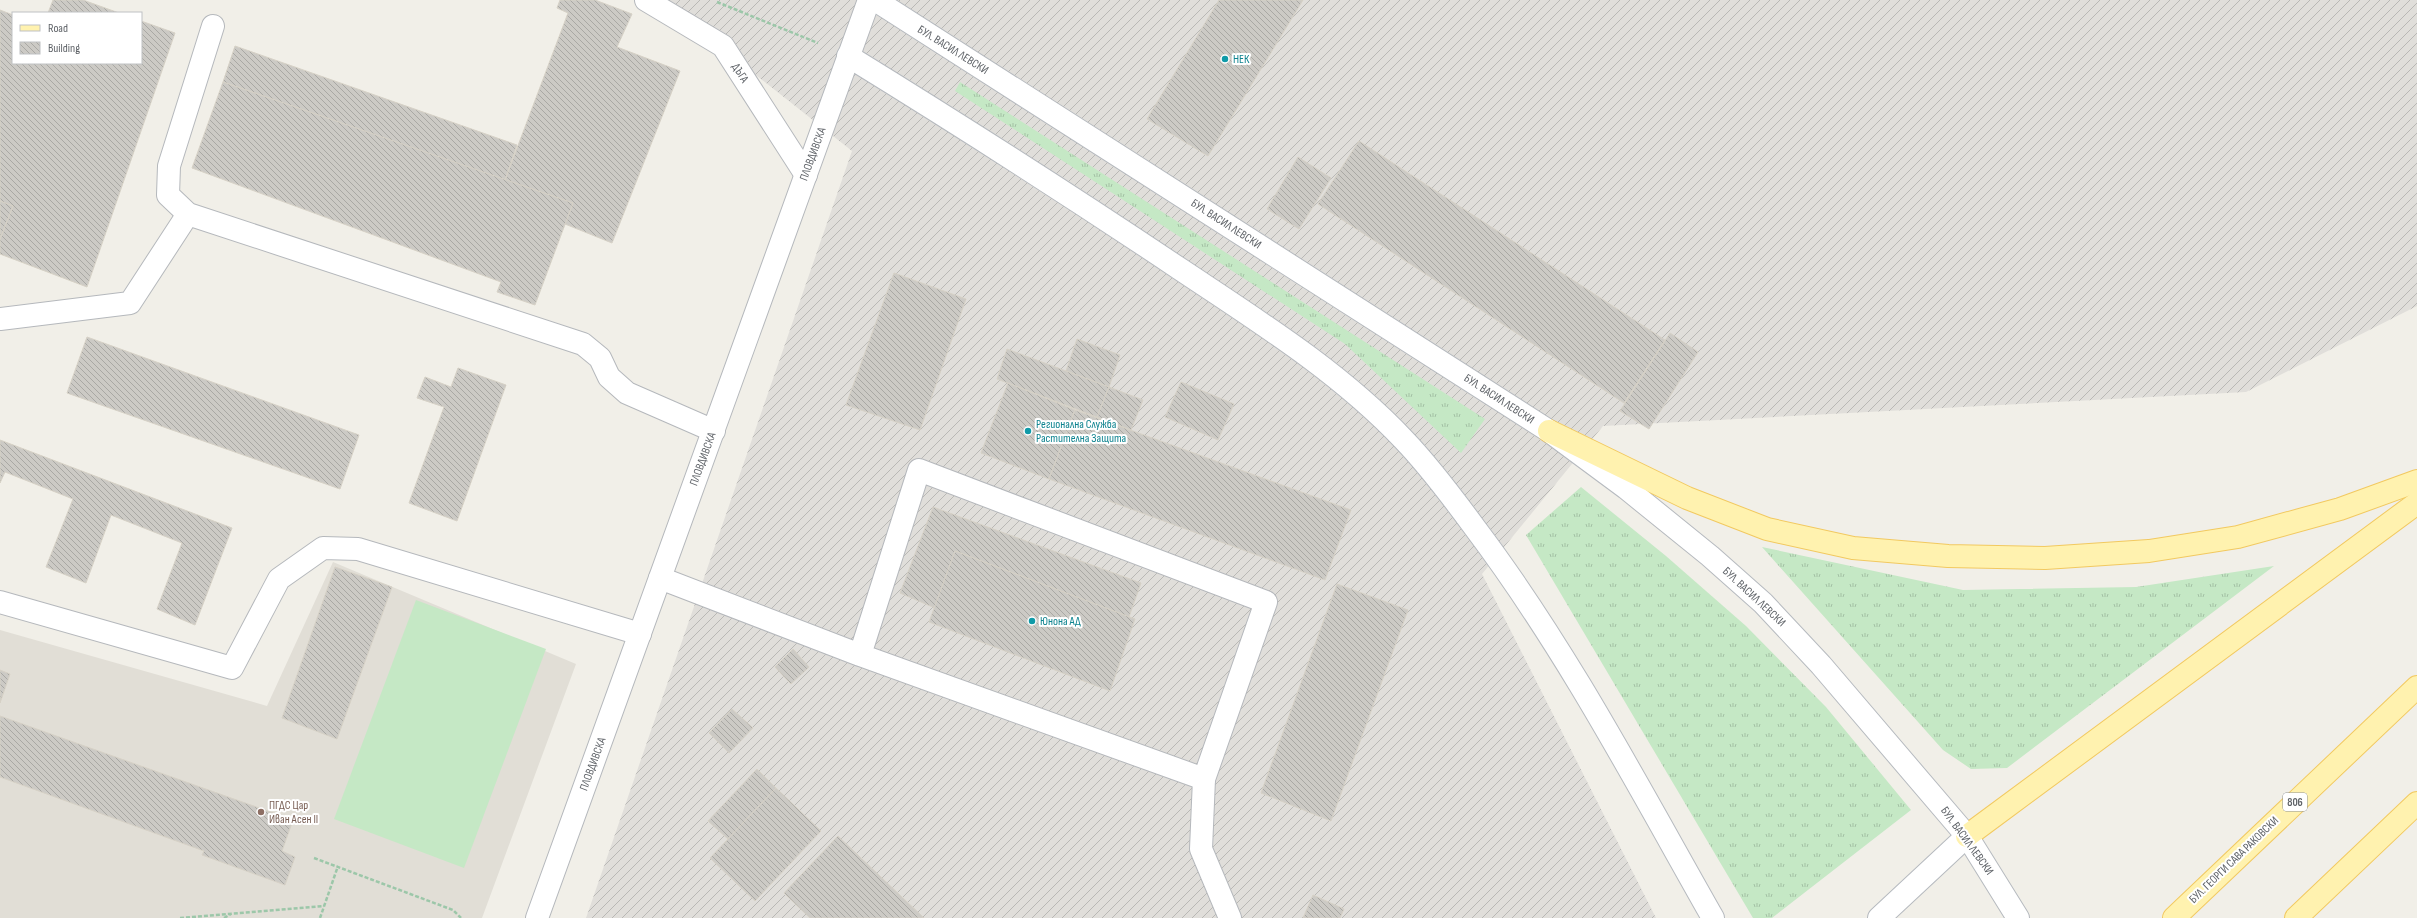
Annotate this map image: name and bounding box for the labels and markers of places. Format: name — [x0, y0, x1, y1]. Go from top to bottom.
place label: НЕК — [1233, 52, 1250, 67]
marker: НЕК — [1220, 54, 1230, 64]
place label: Регионална Служба Растителна Защита — [1036, 417, 1127, 446]
marker: Регионална Служба Растителна Защита — [1023, 426, 1033, 436]
place label: Юнона АД — [1040, 614, 1081, 629]
marker: Юнона АД — [1027, 616, 1037, 626]
place label: ПГДС Цар Иван Асен II — [269, 798, 318, 827]
marker: ПГДС Цар Иван Асен II — [256, 807, 266, 817]

